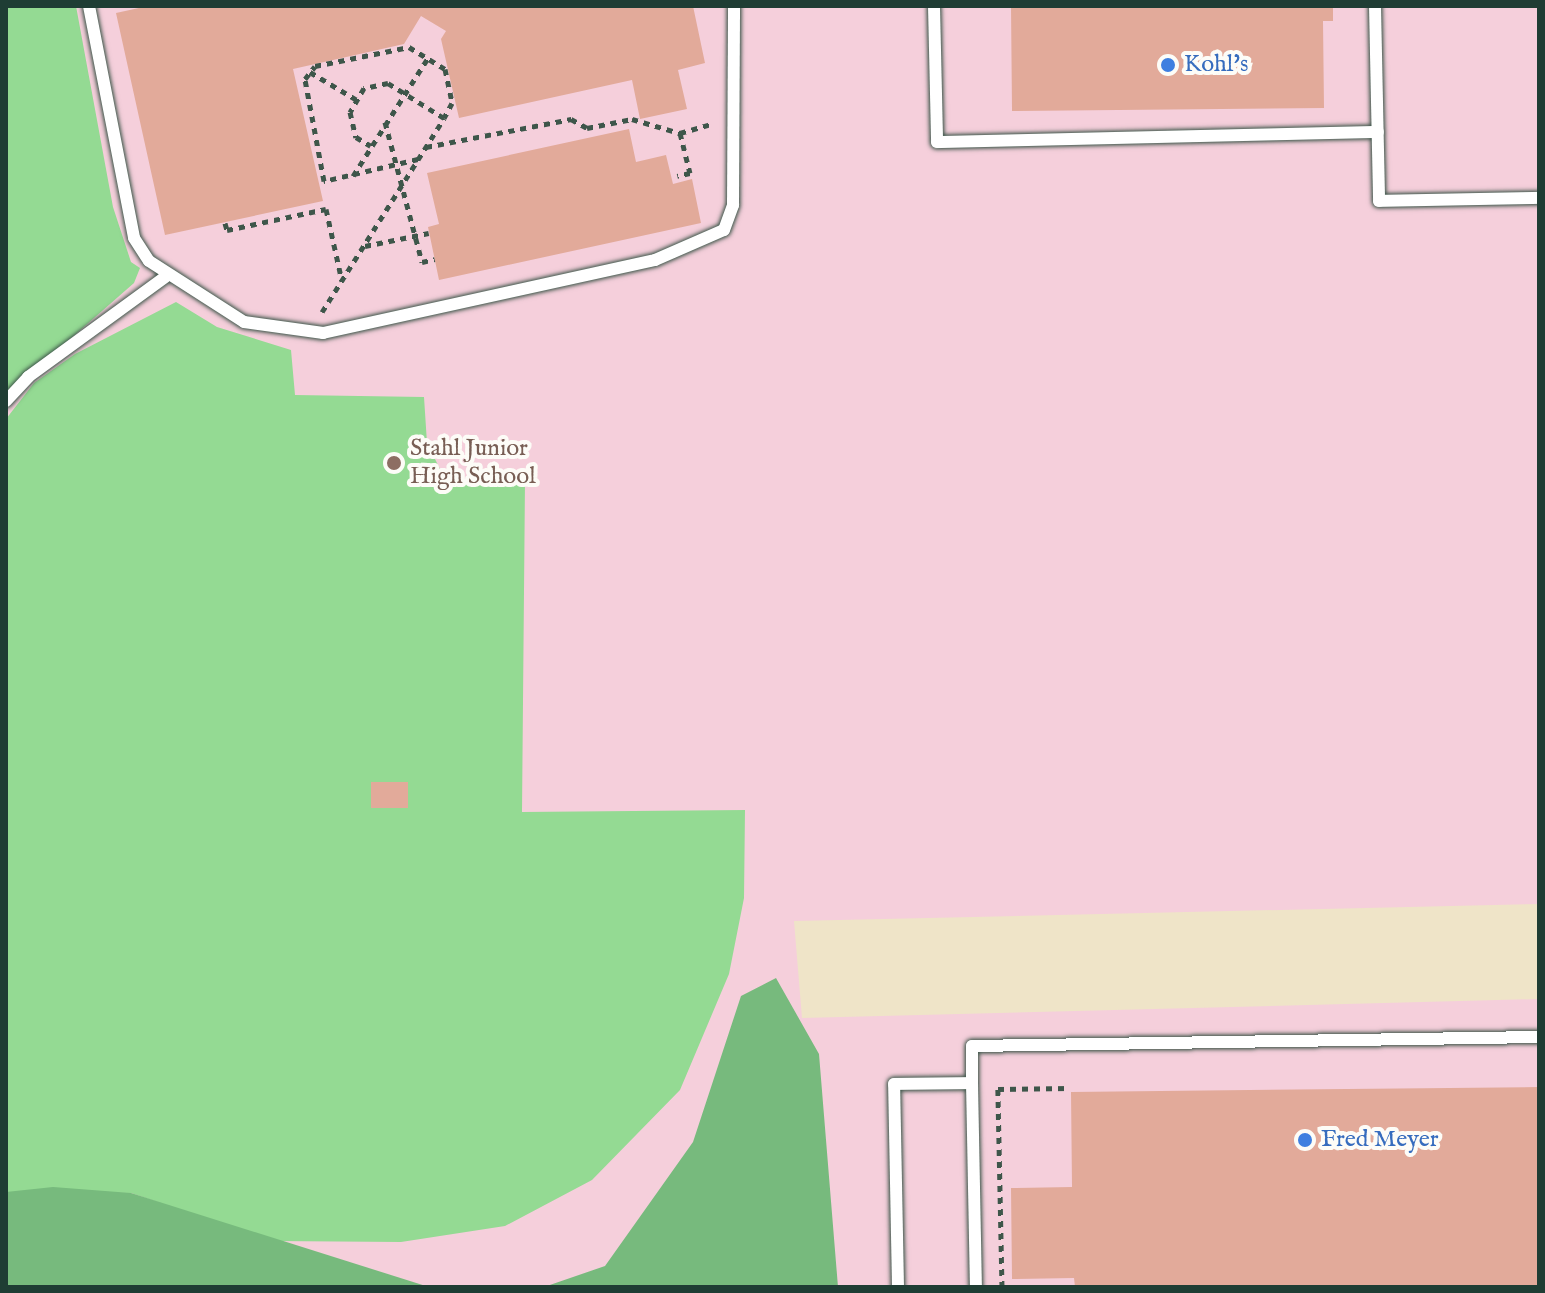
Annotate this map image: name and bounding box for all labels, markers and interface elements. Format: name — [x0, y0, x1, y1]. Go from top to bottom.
place label: Kohl's — [1184, 51, 1248, 79]
marker: Kohl's — [1159, 56, 1177, 74]
place label: Stahl Junior High School — [410, 435, 536, 491]
marker: Stahl Junior High School — [385, 454, 403, 472]
place label: Fred Meyer — [1321, 1126, 1438, 1154]
marker: Fred Meyer — [1296, 1131, 1314, 1149]

